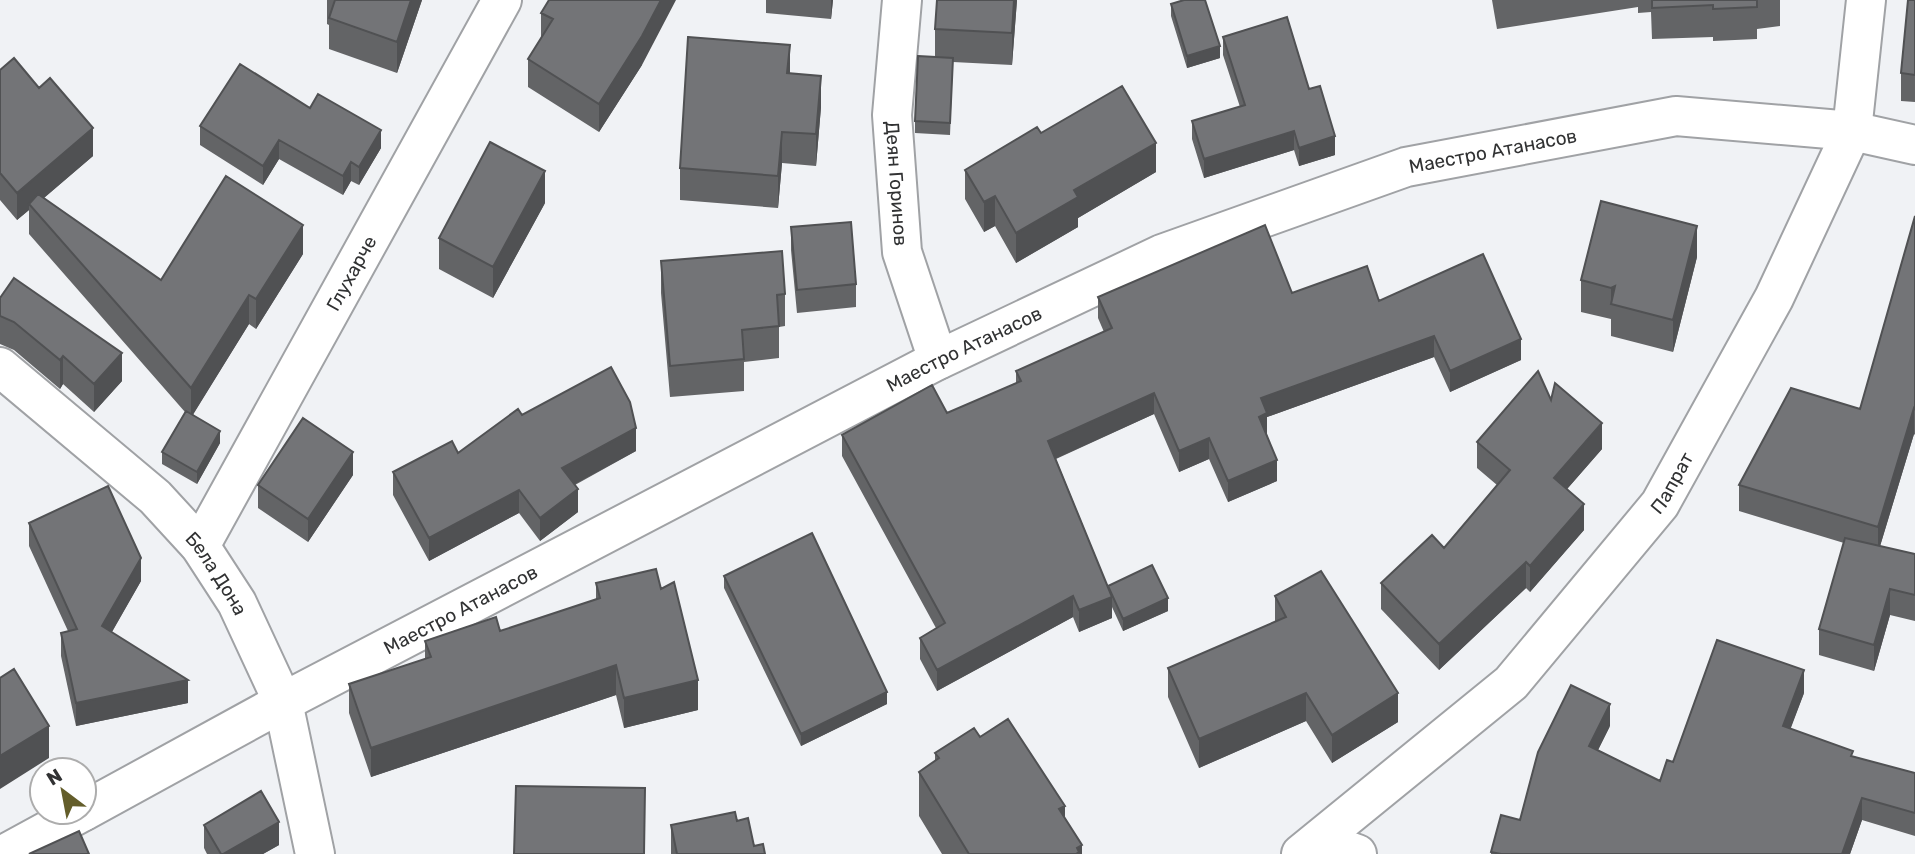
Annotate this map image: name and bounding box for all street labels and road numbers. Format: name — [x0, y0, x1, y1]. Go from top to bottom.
street label: Деян Горинов — [881, 120, 913, 247]
street label: Маестро Атанасов — [1407, 123, 1579, 178]
street label: Глухарче — [321, 231, 381, 315]
street label: Маестро Атанасов — [882, 301, 1045, 397]
street label: Папрат — [1645, 448, 1698, 518]
street label: Бела Дона — [181, 527, 252, 619]
street label: Маестро Атанасов — [379, 560, 541, 659]

